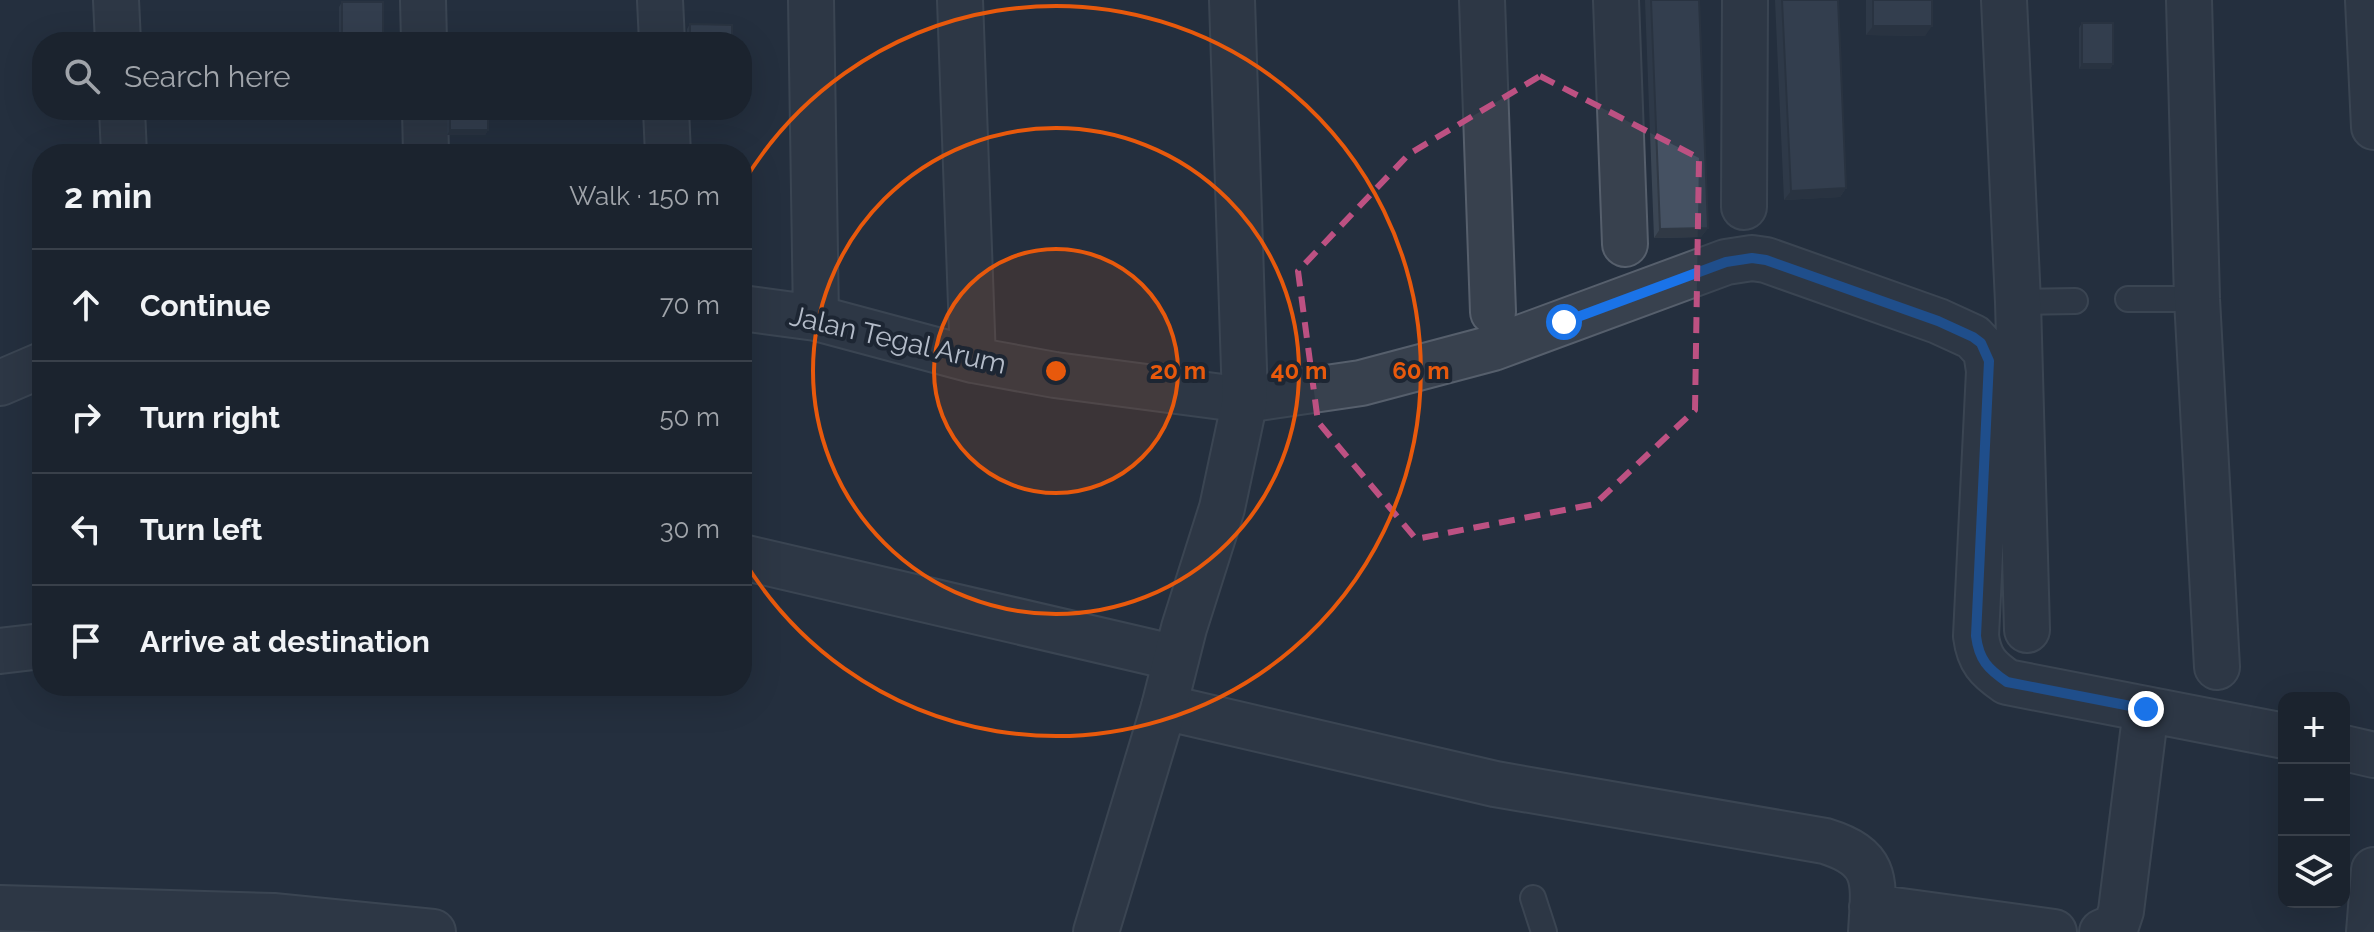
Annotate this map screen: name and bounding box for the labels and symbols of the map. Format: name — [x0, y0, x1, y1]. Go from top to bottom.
street label: Jalan Tegal Arum — [787, 299, 1009, 381]
route start — [1546, 304, 1582, 340]
text: 20 m — [1150, 356, 1206, 385]
text: 40 m — [1271, 356, 1327, 385]
text: 60 m — [1392, 356, 1450, 385]
centre of rings — [1042, 357, 1070, 385]
route end — [2128, 691, 2164, 727]

